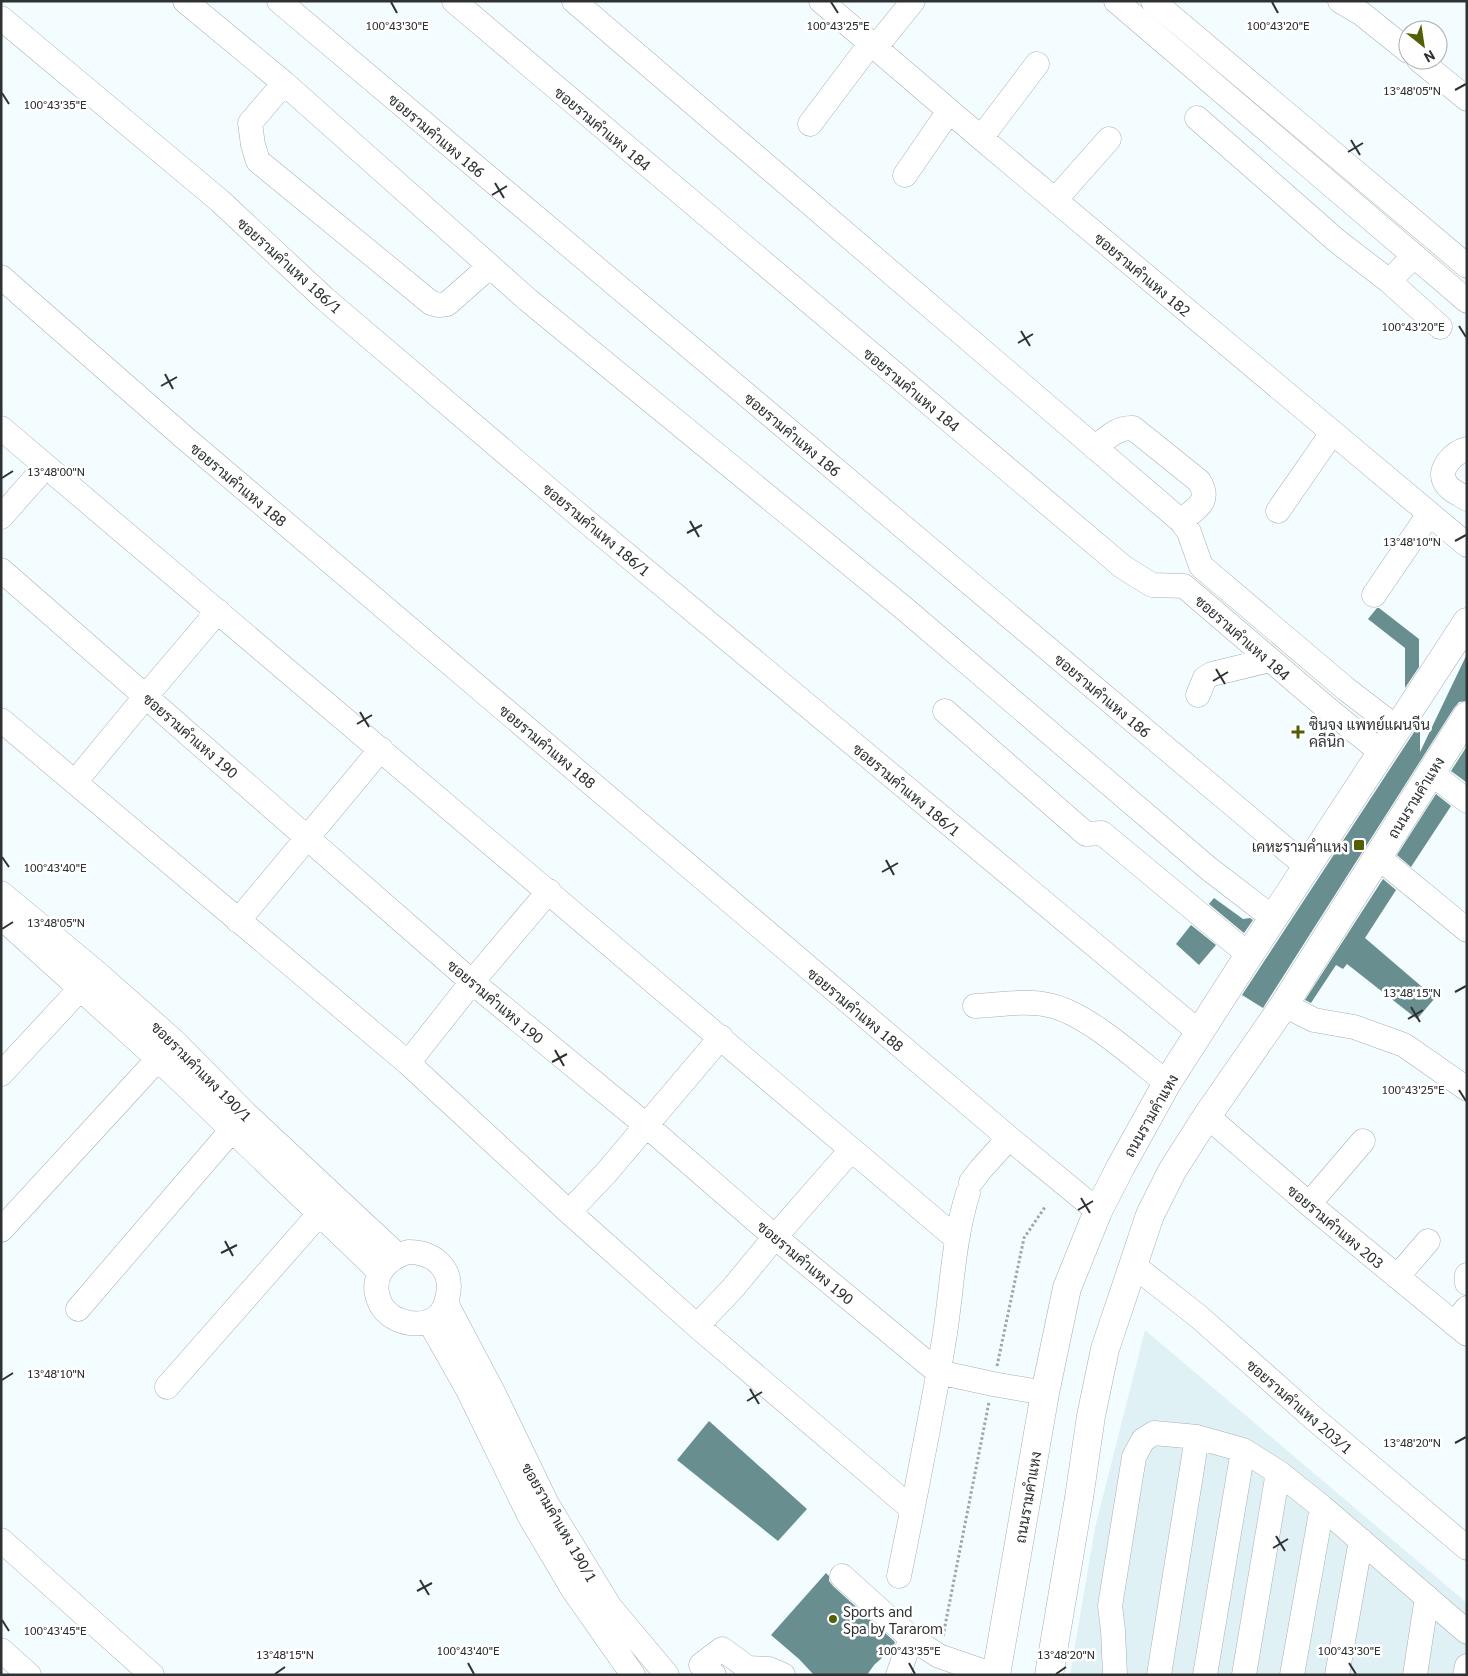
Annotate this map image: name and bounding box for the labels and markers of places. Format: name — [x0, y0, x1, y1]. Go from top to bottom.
place label: ซินจง แพทย์แผนจีน คลีนิก — [1309, 714, 1430, 750]
marker: ซินจง แพทย์แผนจีน คลีนิก — [1291, 725, 1305, 739]
place label: เคหะรามคำแหง — [1252, 836, 1348, 855]
marker: เคหะรามคำแหง — [1352, 838, 1366, 852]
place label: Sports and Spa by Tararom — [843, 1601, 943, 1637]
marker: Sports and Spa by Tararom — [827, 1613, 839, 1625]

